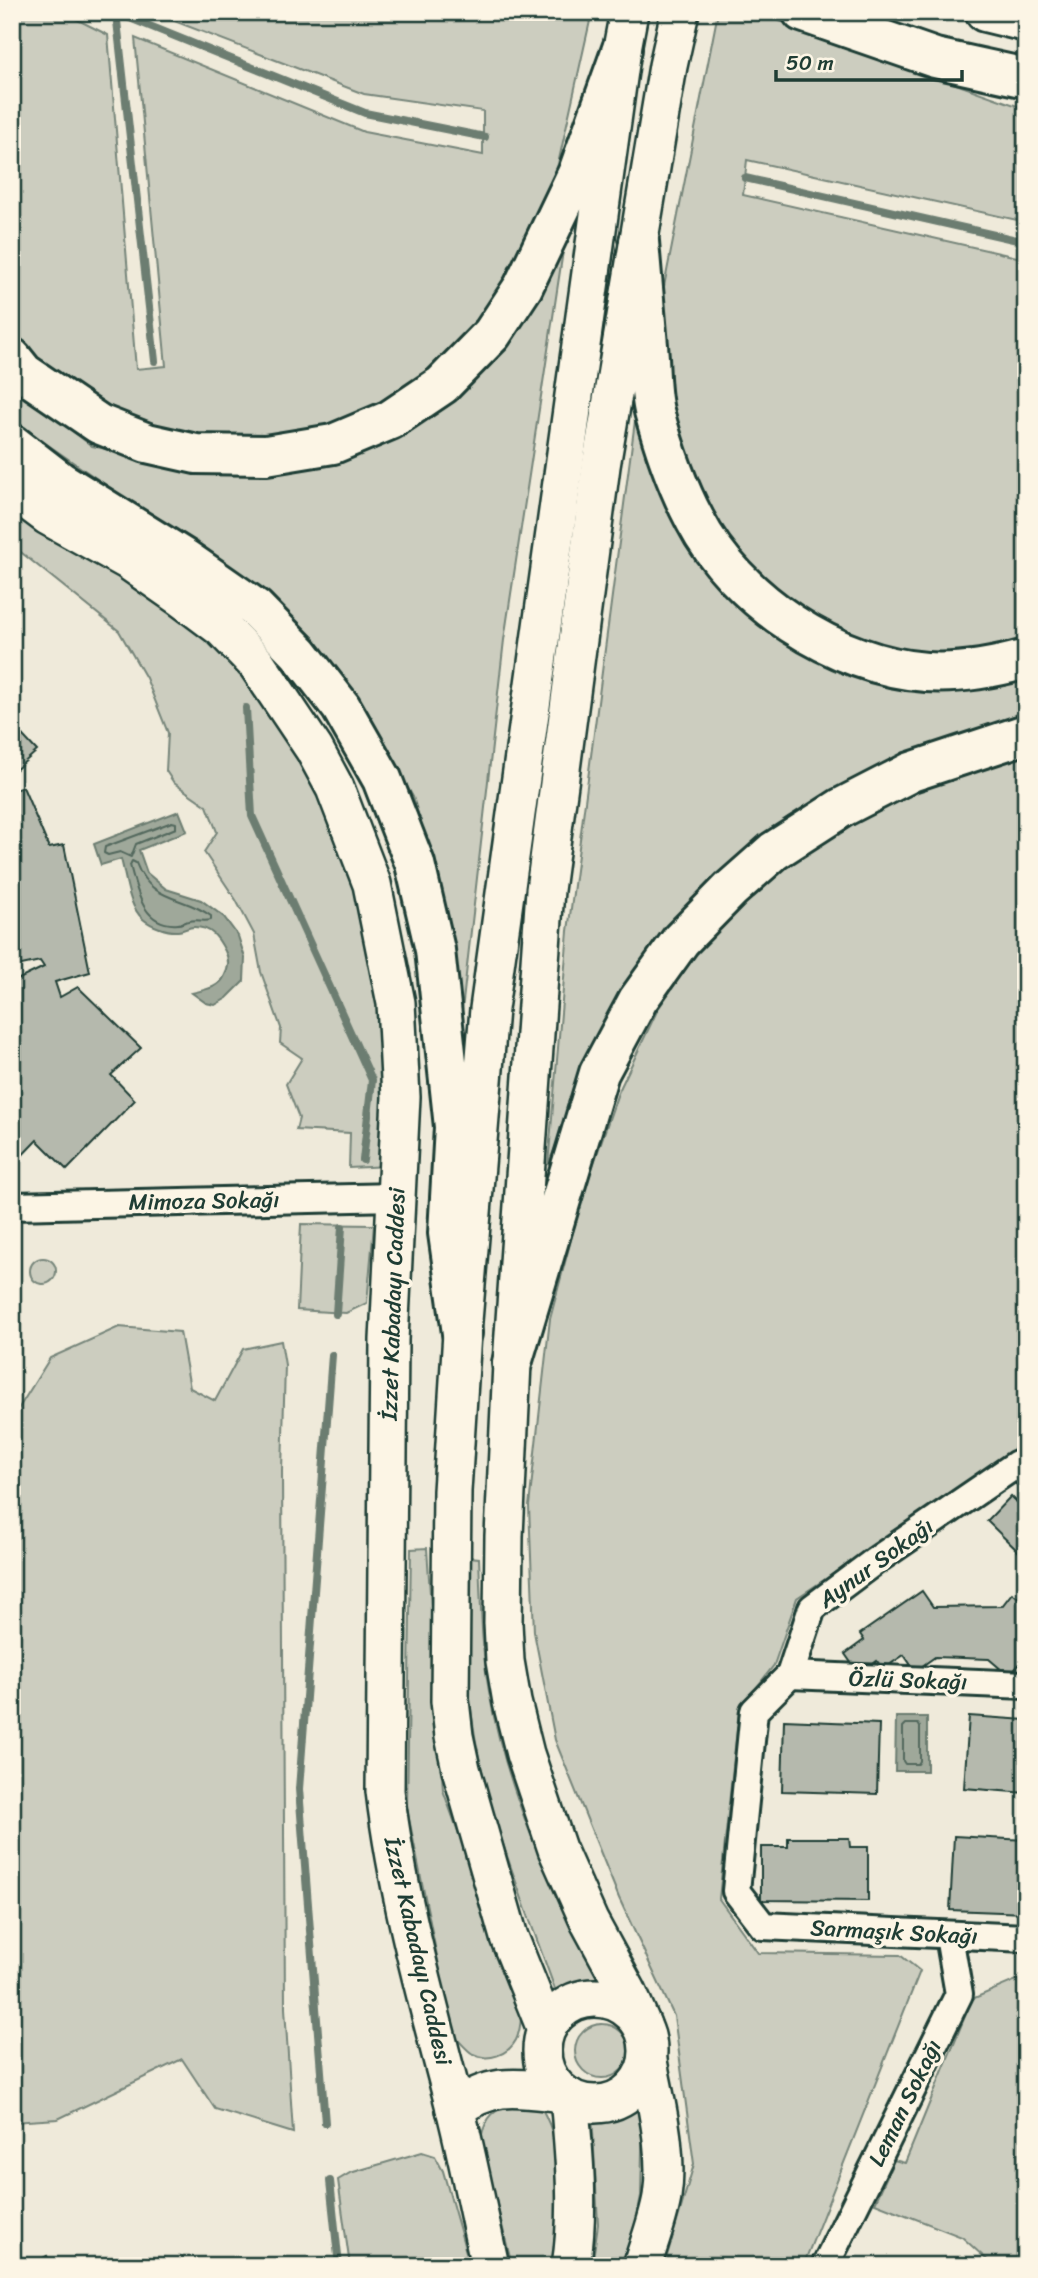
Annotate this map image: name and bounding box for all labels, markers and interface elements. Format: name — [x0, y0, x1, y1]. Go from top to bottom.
scale bar — [776, 38, 961, 82]
text: 50 m — [786, 44, 834, 82]
street label: Mimoza Sokağı — [128, 1179, 280, 1223]
street label: İzzet Kabadayı Caddesi — [368, 1186, 418, 1422]
street label: Aynur Sokağı — [809, 1507, 943, 1620]
street label: Özlü Sokağı — [848, 1657, 968, 1703]
street label: İzzet Kabadayı Caddesi — [372, 1832, 464, 2070]
street label: Sarmaşık Sokağı — [809, 1907, 979, 1957]
street label: Leman Sokağı — [856, 2032, 954, 2174]

